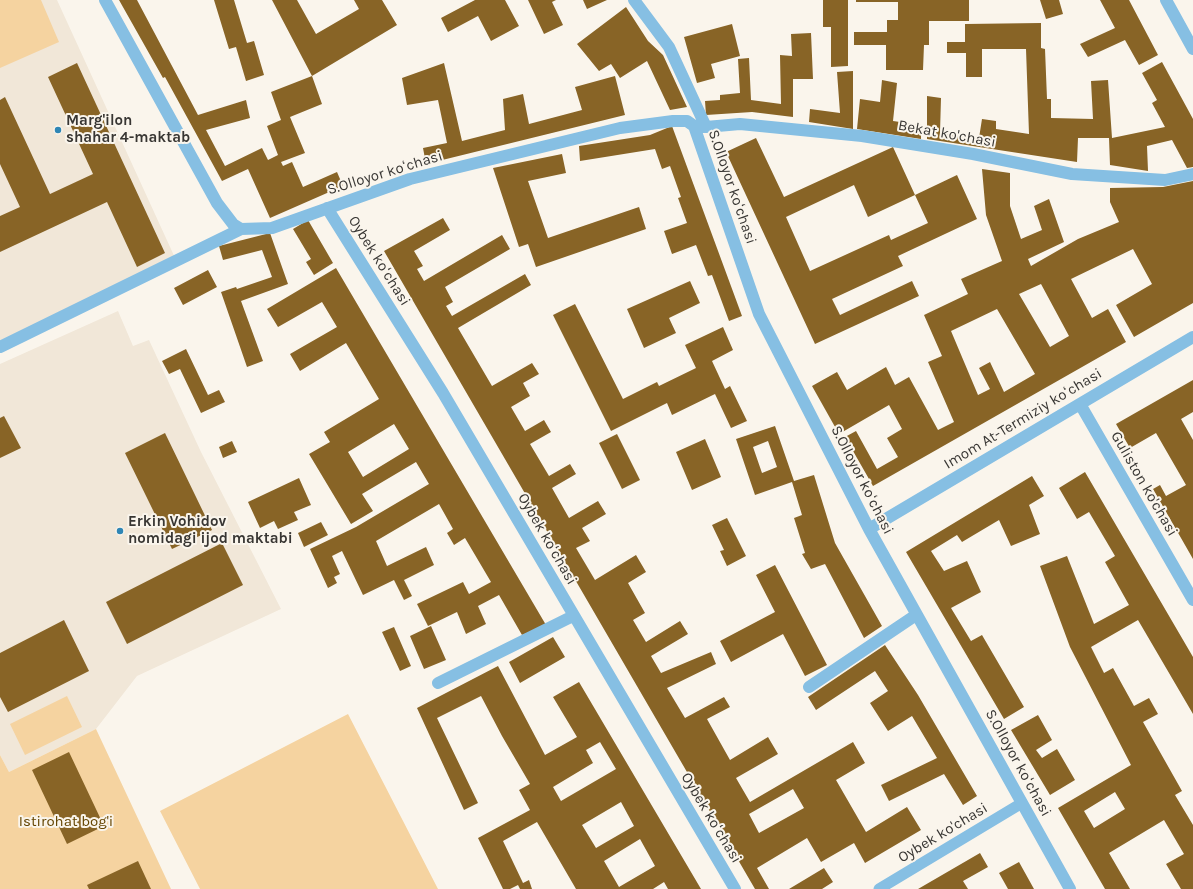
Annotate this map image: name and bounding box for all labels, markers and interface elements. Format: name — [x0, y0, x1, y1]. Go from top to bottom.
place label: Marg'ilon shahar 4-maktab — [66, 112, 190, 147]
street label: Bekat ko'chasi — [897, 117, 997, 151]
marker: Marg'ilon shahar 4-maktab — [53, 125, 63, 135]
street label: S.Olloyor koʻchasi — [704, 128, 760, 246]
street label: S.Olloyor koʻchasi — [325, 147, 445, 199]
street label: Oybek koʻchasi — [344, 213, 414, 309]
street label: Imom At-Termiziy koʻchasi — [941, 365, 1105, 473]
street label: S.Olloyor koʻchasi — [827, 423, 897, 537]
street label: Guliston ko'chasi — [1107, 428, 1181, 540]
street label: Oybek koʻchasi — [514, 490, 580, 588]
place label: Erkin Vohidov nomidagi ijod maktabi — [128, 513, 293, 548]
marker: Erkin Vohidov nomidagi ijod maktabi — [115, 526, 125, 536]
street label: S.Olloyor koʻchasi — [981, 706, 1055, 820]
street label: Oybek koʻchasi — [677, 769, 745, 867]
street label: Oybek ko'chasi — [895, 799, 991, 867]
park label: Istirohat bog'i — [19, 813, 113, 831]

